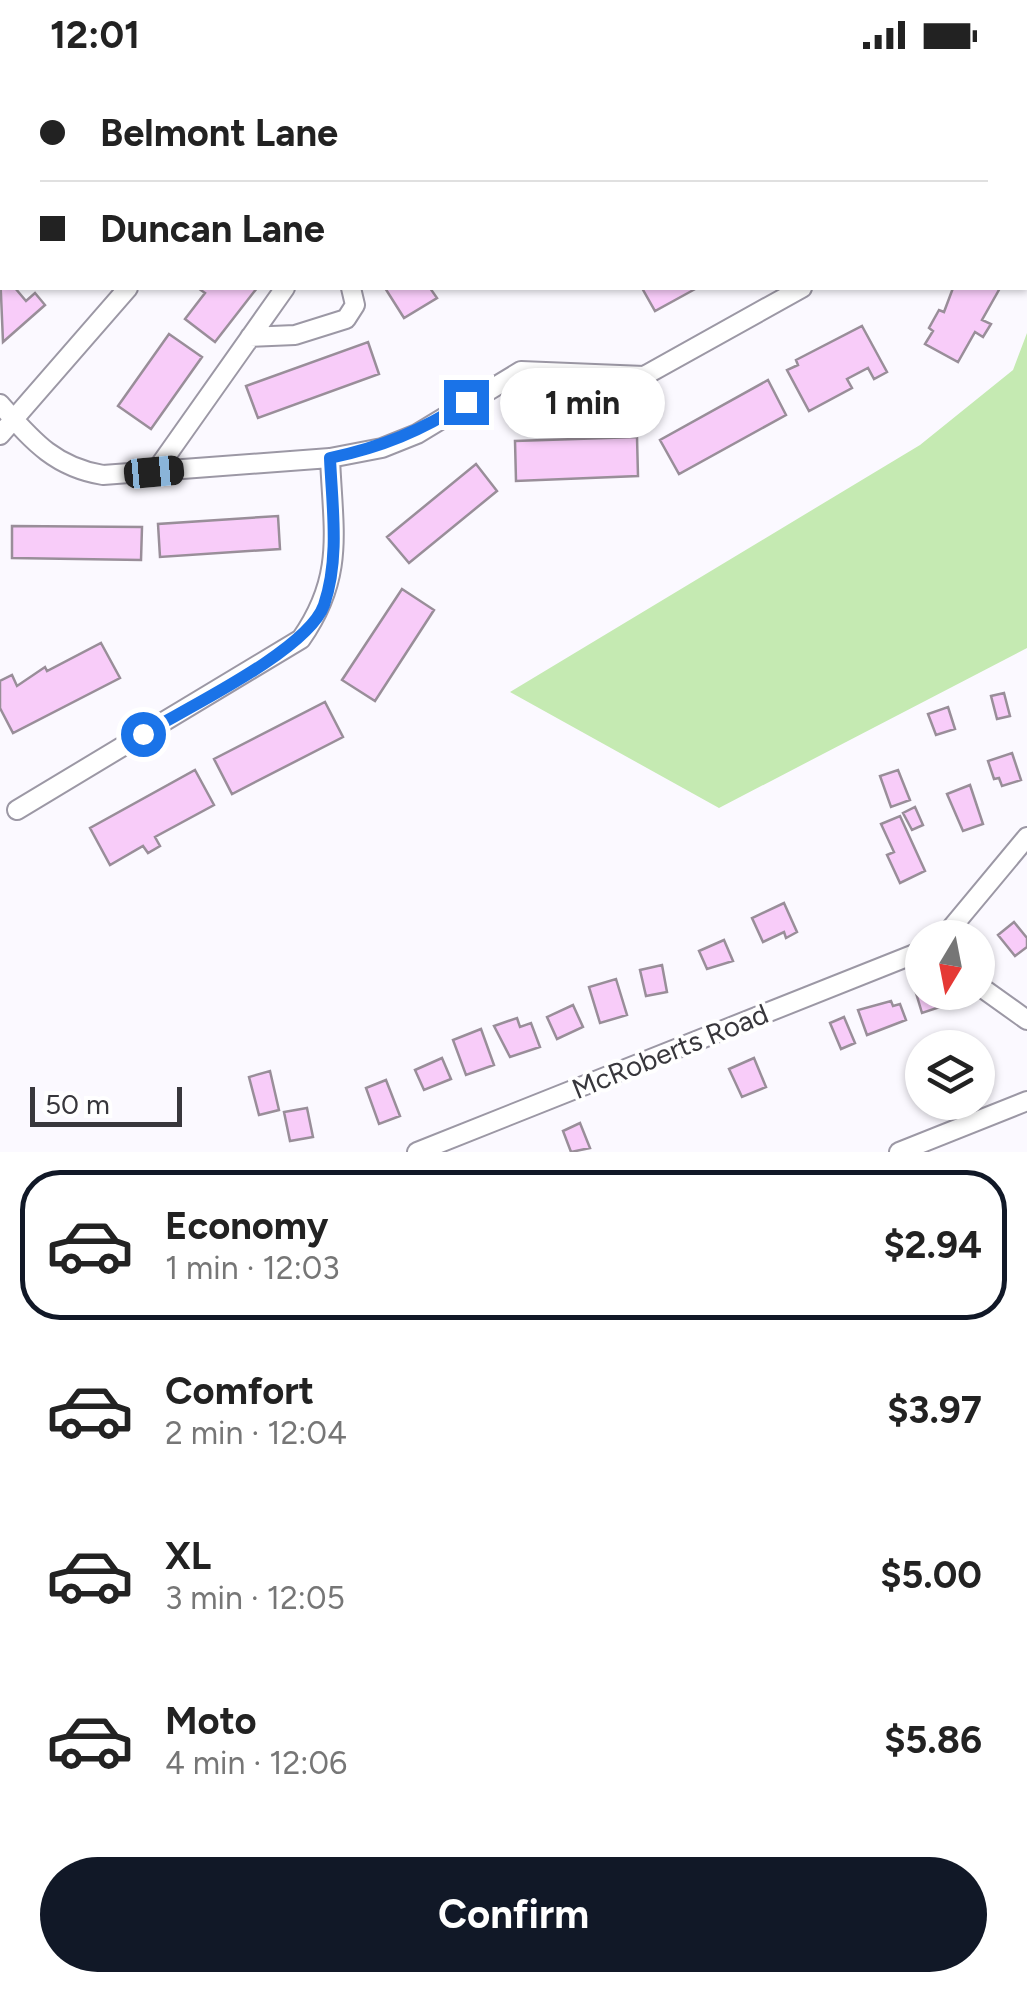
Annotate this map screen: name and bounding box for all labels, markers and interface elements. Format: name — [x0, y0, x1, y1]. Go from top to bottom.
text: 12:01 — [50, 12, 140, 58]
text: Belmont Lane — [100, 110, 338, 156]
text: Duncan Lane — [100, 206, 325, 252]
callout: 1 min — [501, 367, 666, 437]
route end — [444, 380, 489, 425]
text: 1 min — [545, 384, 620, 422]
car — [123, 454, 185, 490]
route start — [121, 712, 166, 757]
north arrow — [905, 920, 995, 1010]
map controls — [905, 920, 995, 1120]
street label: McRoberts Road — [567, 996, 773, 1106]
button: layers — [905, 1030, 995, 1120]
scale bar — [30, 1082, 182, 1126]
text: 50 m — [45, 1087, 110, 1121]
icon: car — [45, 1200, 135, 1290]
text: Economy — [165, 1203, 328, 1249]
text: $2.94 — [883, 1222, 982, 1268]
text: 1 min · 12:03 — [165, 1249, 340, 1287]
icon: car — [45, 1365, 135, 1455]
text: Comfort — [165, 1368, 314, 1414]
text: $3.97 — [887, 1387, 982, 1433]
text: 2 min · 12:04 — [165, 1414, 347, 1452]
icon: car — [45, 1530, 135, 1620]
text: XL — [165, 1533, 211, 1579]
text: $5.00 — [880, 1552, 982, 1598]
text: 3 min · 12:05 — [165, 1579, 345, 1617]
icon: car — [45, 1695, 135, 1785]
text: Moto — [165, 1698, 257, 1744]
text: $5.86 — [884, 1717, 982, 1763]
text: 4 min · 12:06 — [165, 1744, 347, 1782]
button: Confirm — [40, 1857, 987, 1972]

